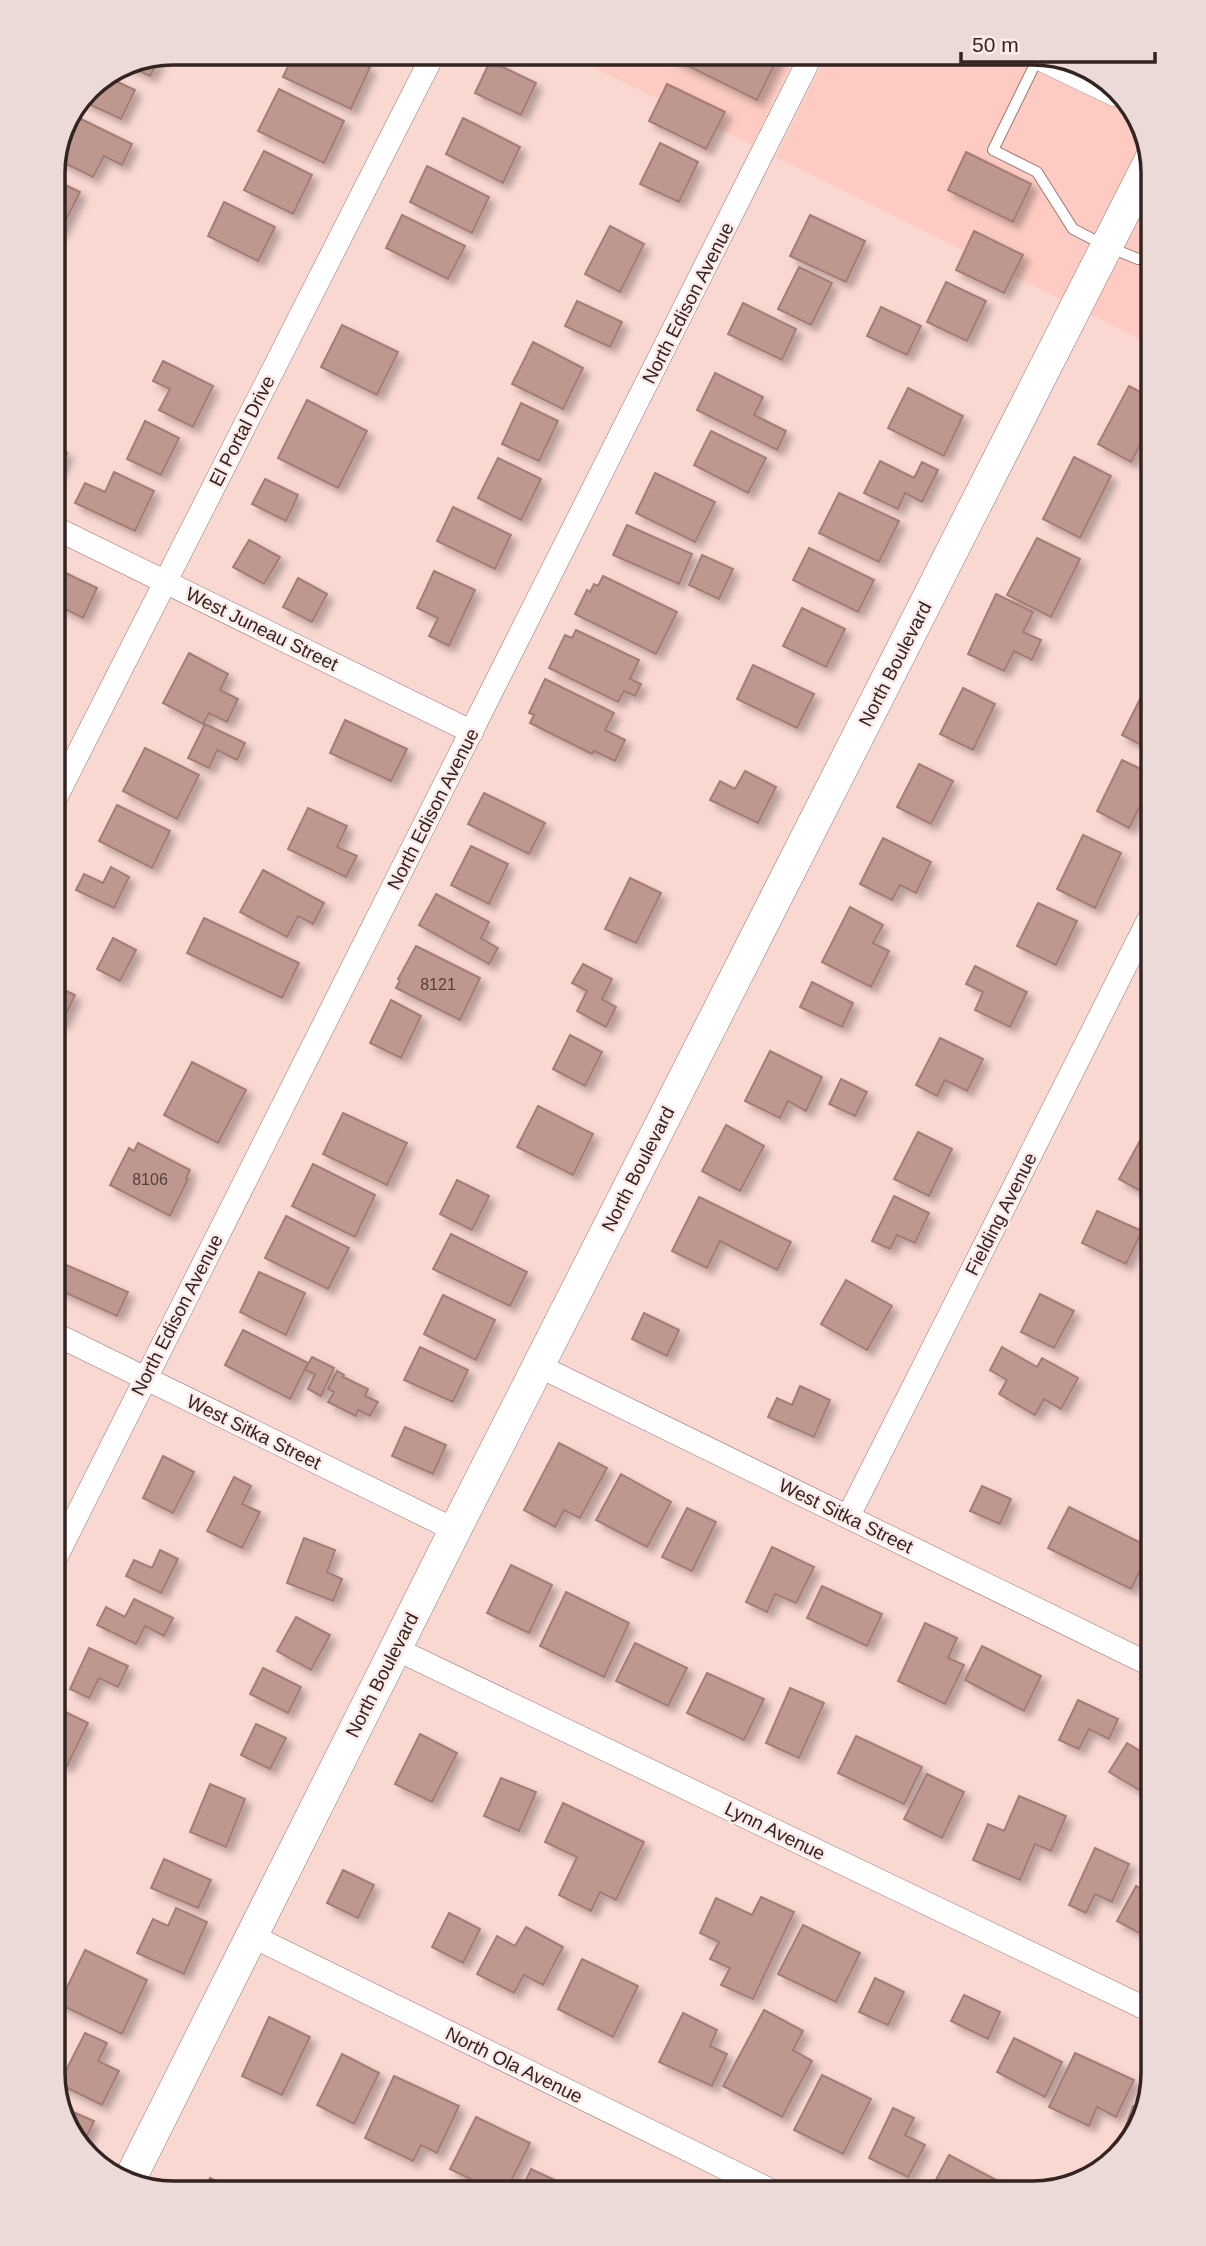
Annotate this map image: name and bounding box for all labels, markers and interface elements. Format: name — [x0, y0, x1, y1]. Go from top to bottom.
scale bar — [961, 21, 1155, 65]
text: 50 m — [972, 33, 1019, 56]
street label: North Edison Avenue — [638, 219, 738, 387]
street label: El Portal Drive — [205, 372, 279, 490]
street label: West Juneau Street — [183, 583, 342, 675]
street label: North Boulevard — [854, 598, 936, 730]
street label: North Edison Avenue — [383, 725, 483, 893]
house number: 8121 — [420, 976, 456, 993]
street label: North Boulevard — [597, 1103, 679, 1235]
street label: Fielding Avenue — [961, 1149, 1041, 1279]
house number: 8106 — [132, 1171, 168, 1188]
street label: North Edison Avenue — [127, 1231, 227, 1399]
street label: West Sitka Street — [184, 1390, 325, 1474]
street label: West Sitka Street — [776, 1474, 917, 1558]
street label: North Boulevard — [341, 1609, 423, 1741]
street label: Lynn Avenue — [721, 1798, 829, 1864]
street label: North Ola Avenue — [442, 2023, 586, 2107]

